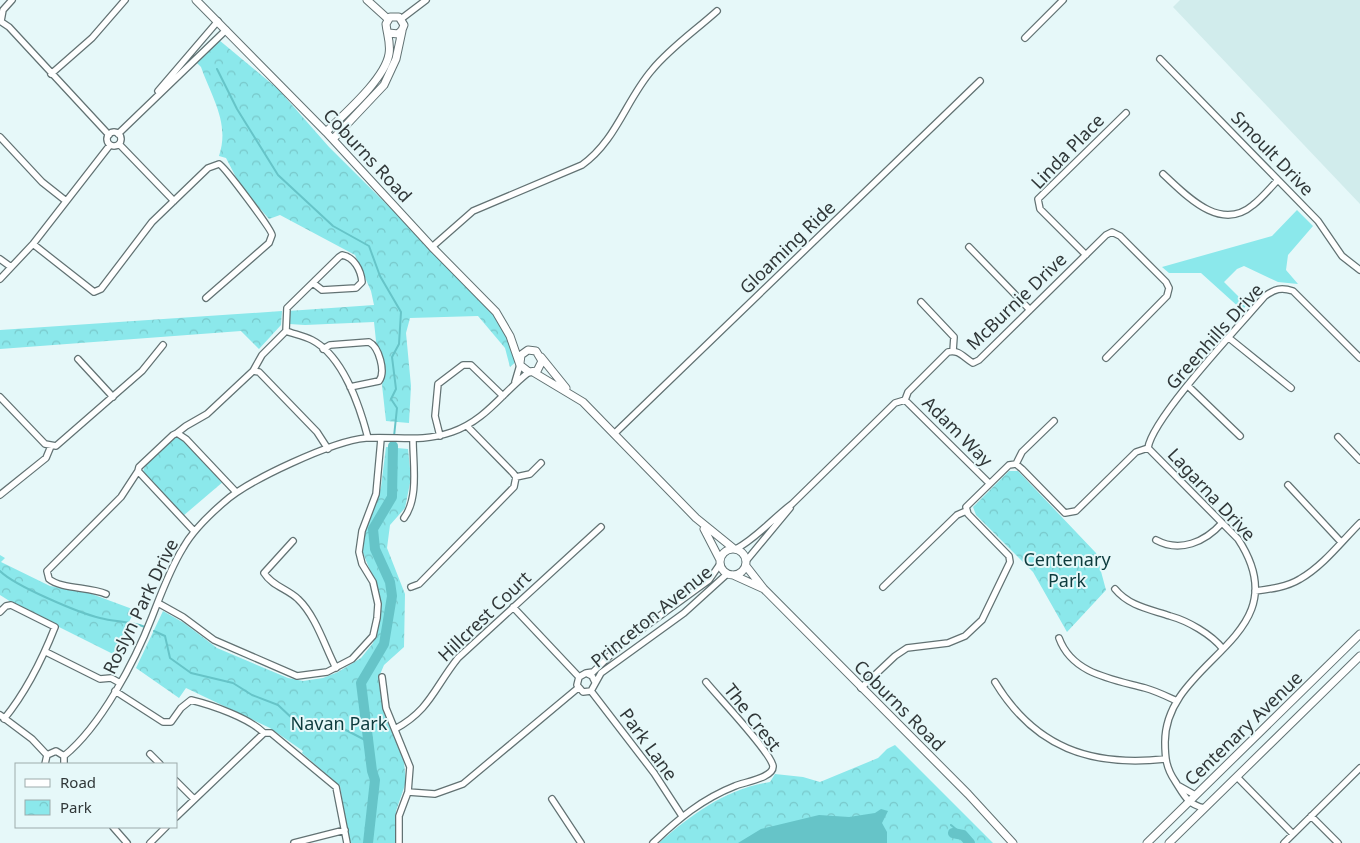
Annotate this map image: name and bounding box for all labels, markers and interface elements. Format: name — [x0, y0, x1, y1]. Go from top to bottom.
street label: Coburns Road — [318, 103, 418, 207]
street label: Smoult Drive — [1226, 105, 1320, 201]
street label: Linda Place — [1025, 108, 1109, 194]
street label: Gloaming Ride — [734, 195, 840, 299]
street label: McBurnie Drive — [961, 247, 1071, 355]
street label: Greenhills Drive — [1160, 278, 1268, 394]
street label: Adam Way — [918, 391, 999, 472]
street label: Lagarna Drive — [1163, 442, 1261, 546]
street label: Roslyn Park Drive — [97, 534, 183, 678]
park label: Centenary Park — [1023, 547, 1111, 592]
street label: Princeton Avenue — [585, 560, 717, 672]
street label: Hillcrest Court — [432, 565, 536, 666]
street label: Coburns Road — [849, 654, 951, 756]
street label: Centenary Avenue — [1179, 666, 1307, 790]
street label: The Crest — [719, 678, 787, 756]
street label: Park Lane — [615, 703, 683, 785]
park label: Navan Park — [291, 711, 388, 735]
legend — [15, 763, 178, 828]
text: Road — [60, 772, 96, 792]
text: Park — [60, 797, 92, 817]

